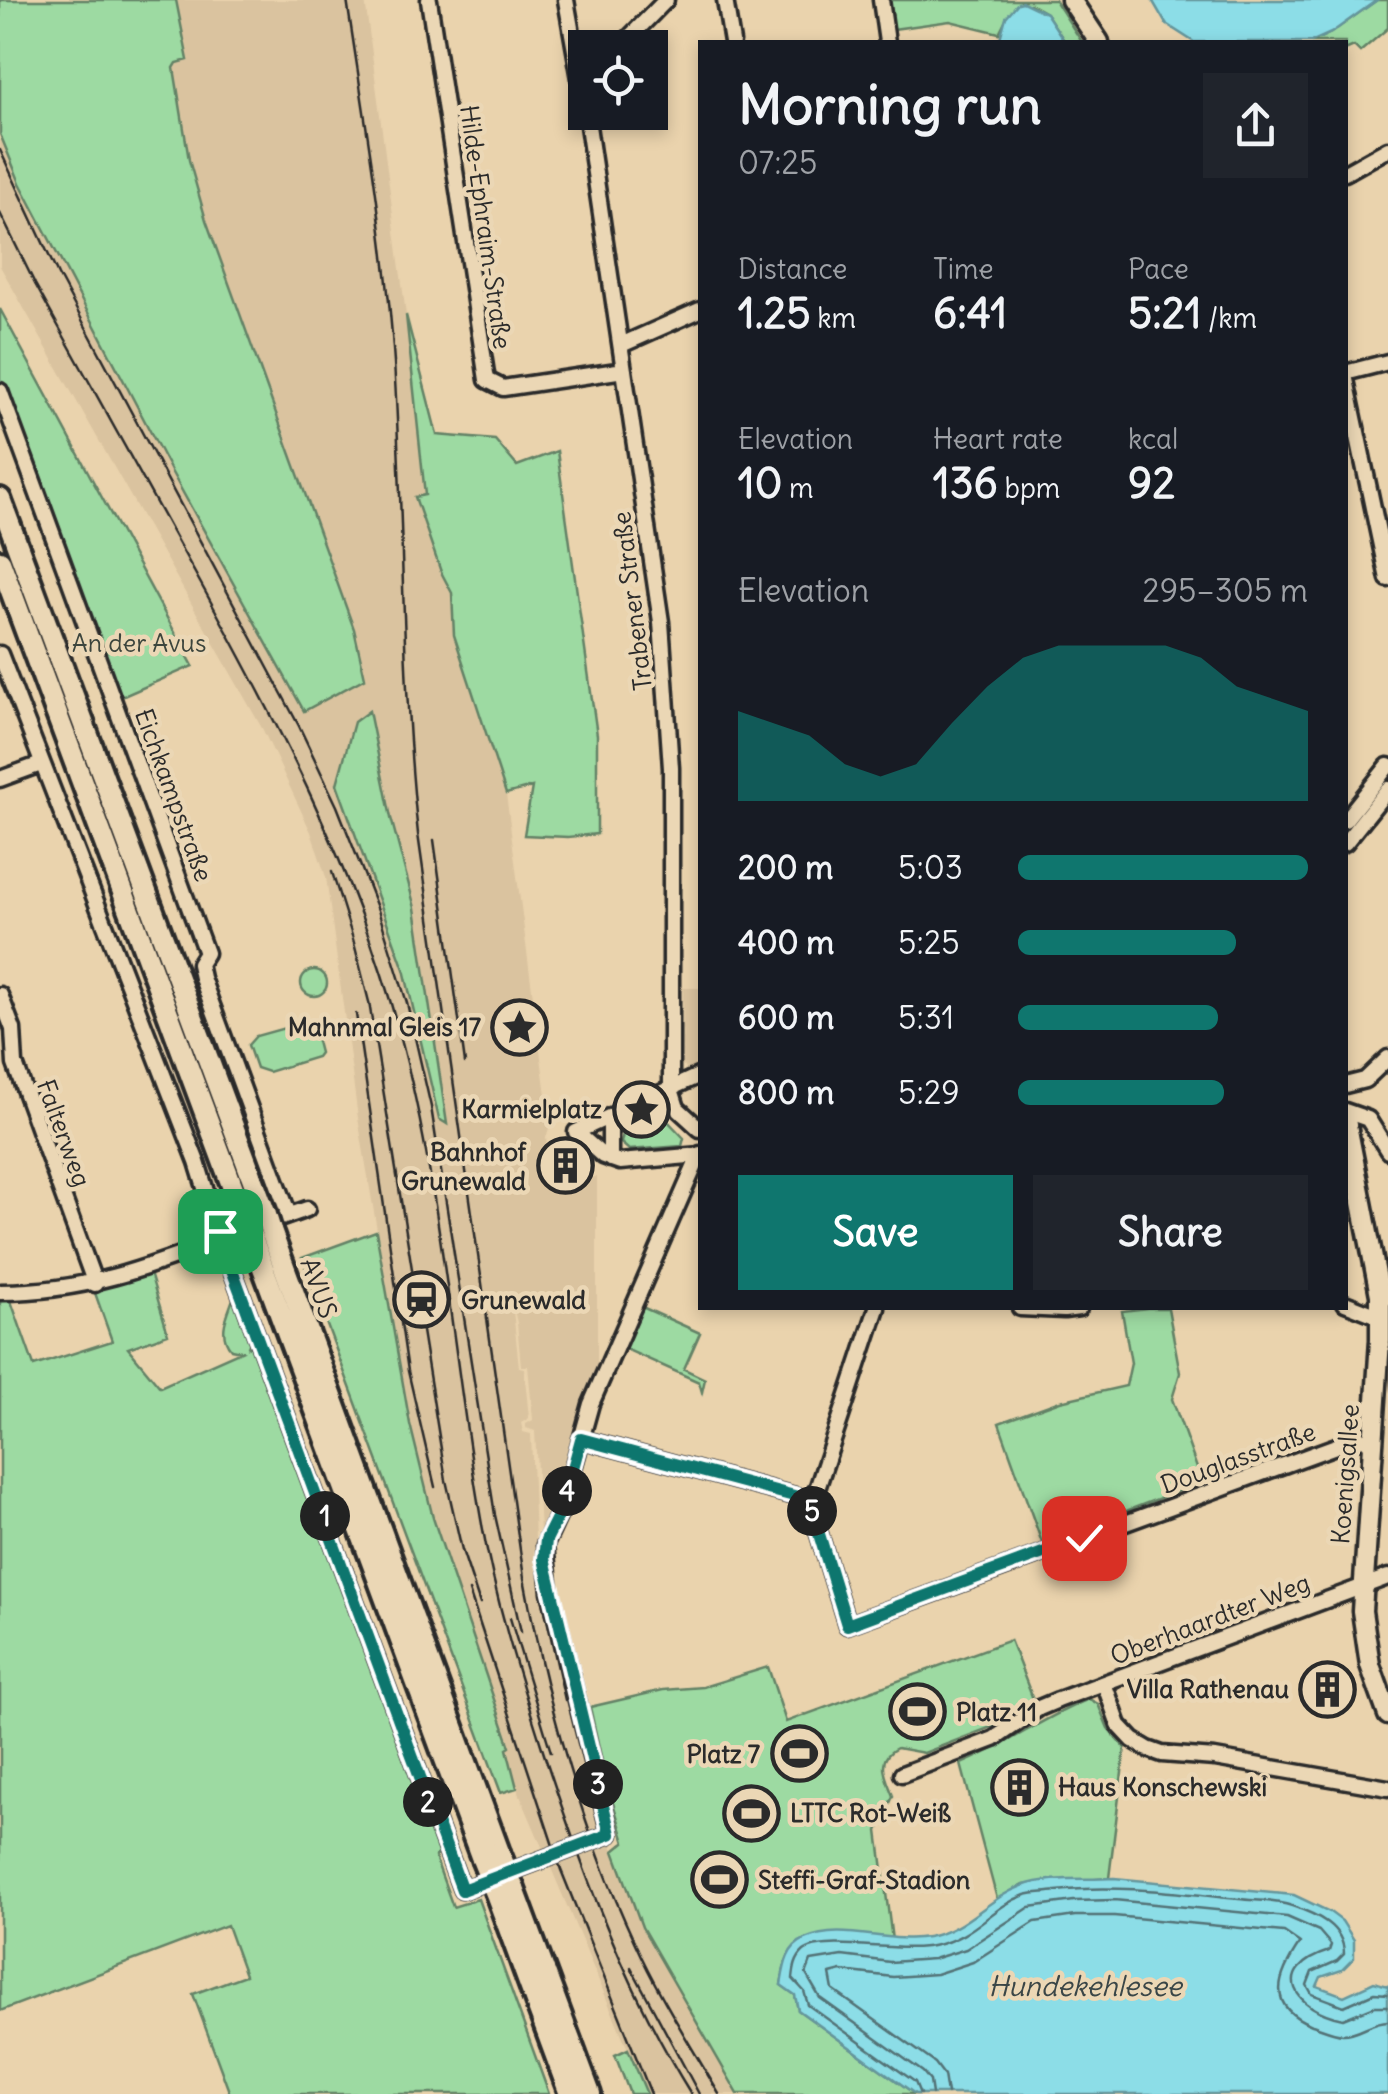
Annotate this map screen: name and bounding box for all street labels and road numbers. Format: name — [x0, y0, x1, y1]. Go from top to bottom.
street label: Hilde-Ephraim-Straße — [453, 103, 519, 351]
street label: Trabener Straße — [605, 510, 659, 692]
street label: Eichkampstraße — [128, 704, 220, 886]
street label: Falterweg — [30, 1075, 98, 1191]
street label: AVUS — [293, 1253, 345, 1323]
street label: Koenigsallee — [1324, 1403, 1366, 1545]
street label: Douglasstraße — [1156, 1415, 1320, 1501]
street label: Oberhaardter Weg — [1106, 1566, 1314, 1672]

